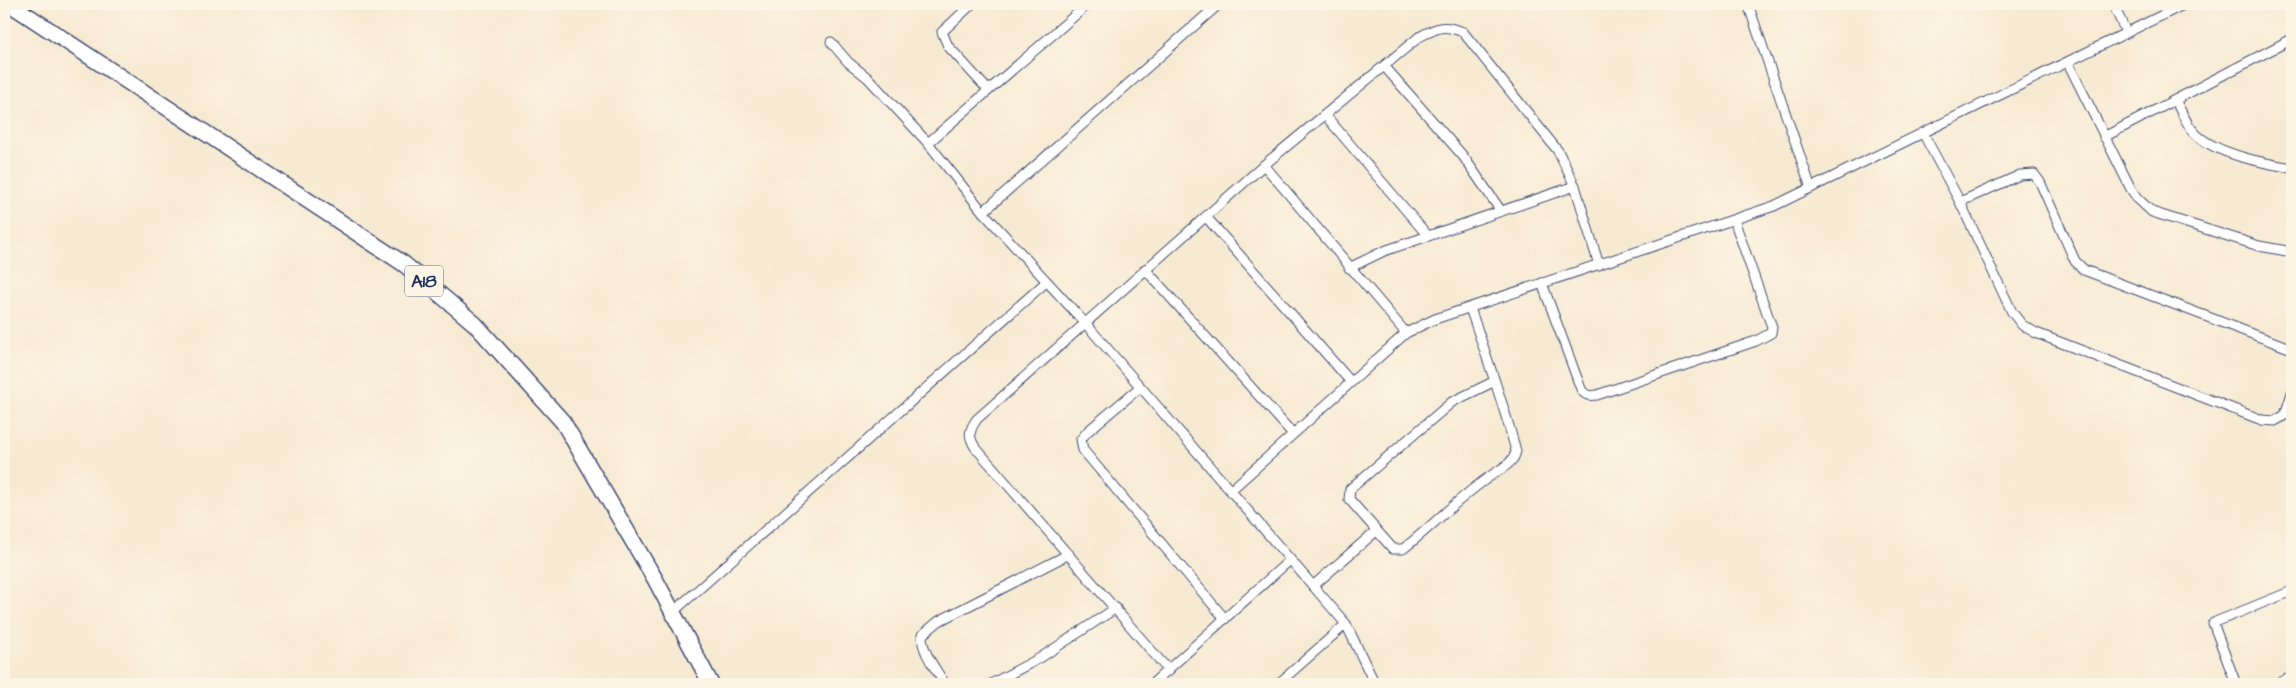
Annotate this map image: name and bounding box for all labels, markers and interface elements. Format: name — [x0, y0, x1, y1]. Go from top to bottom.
road number: A18 — [405, 266, 443, 296]

